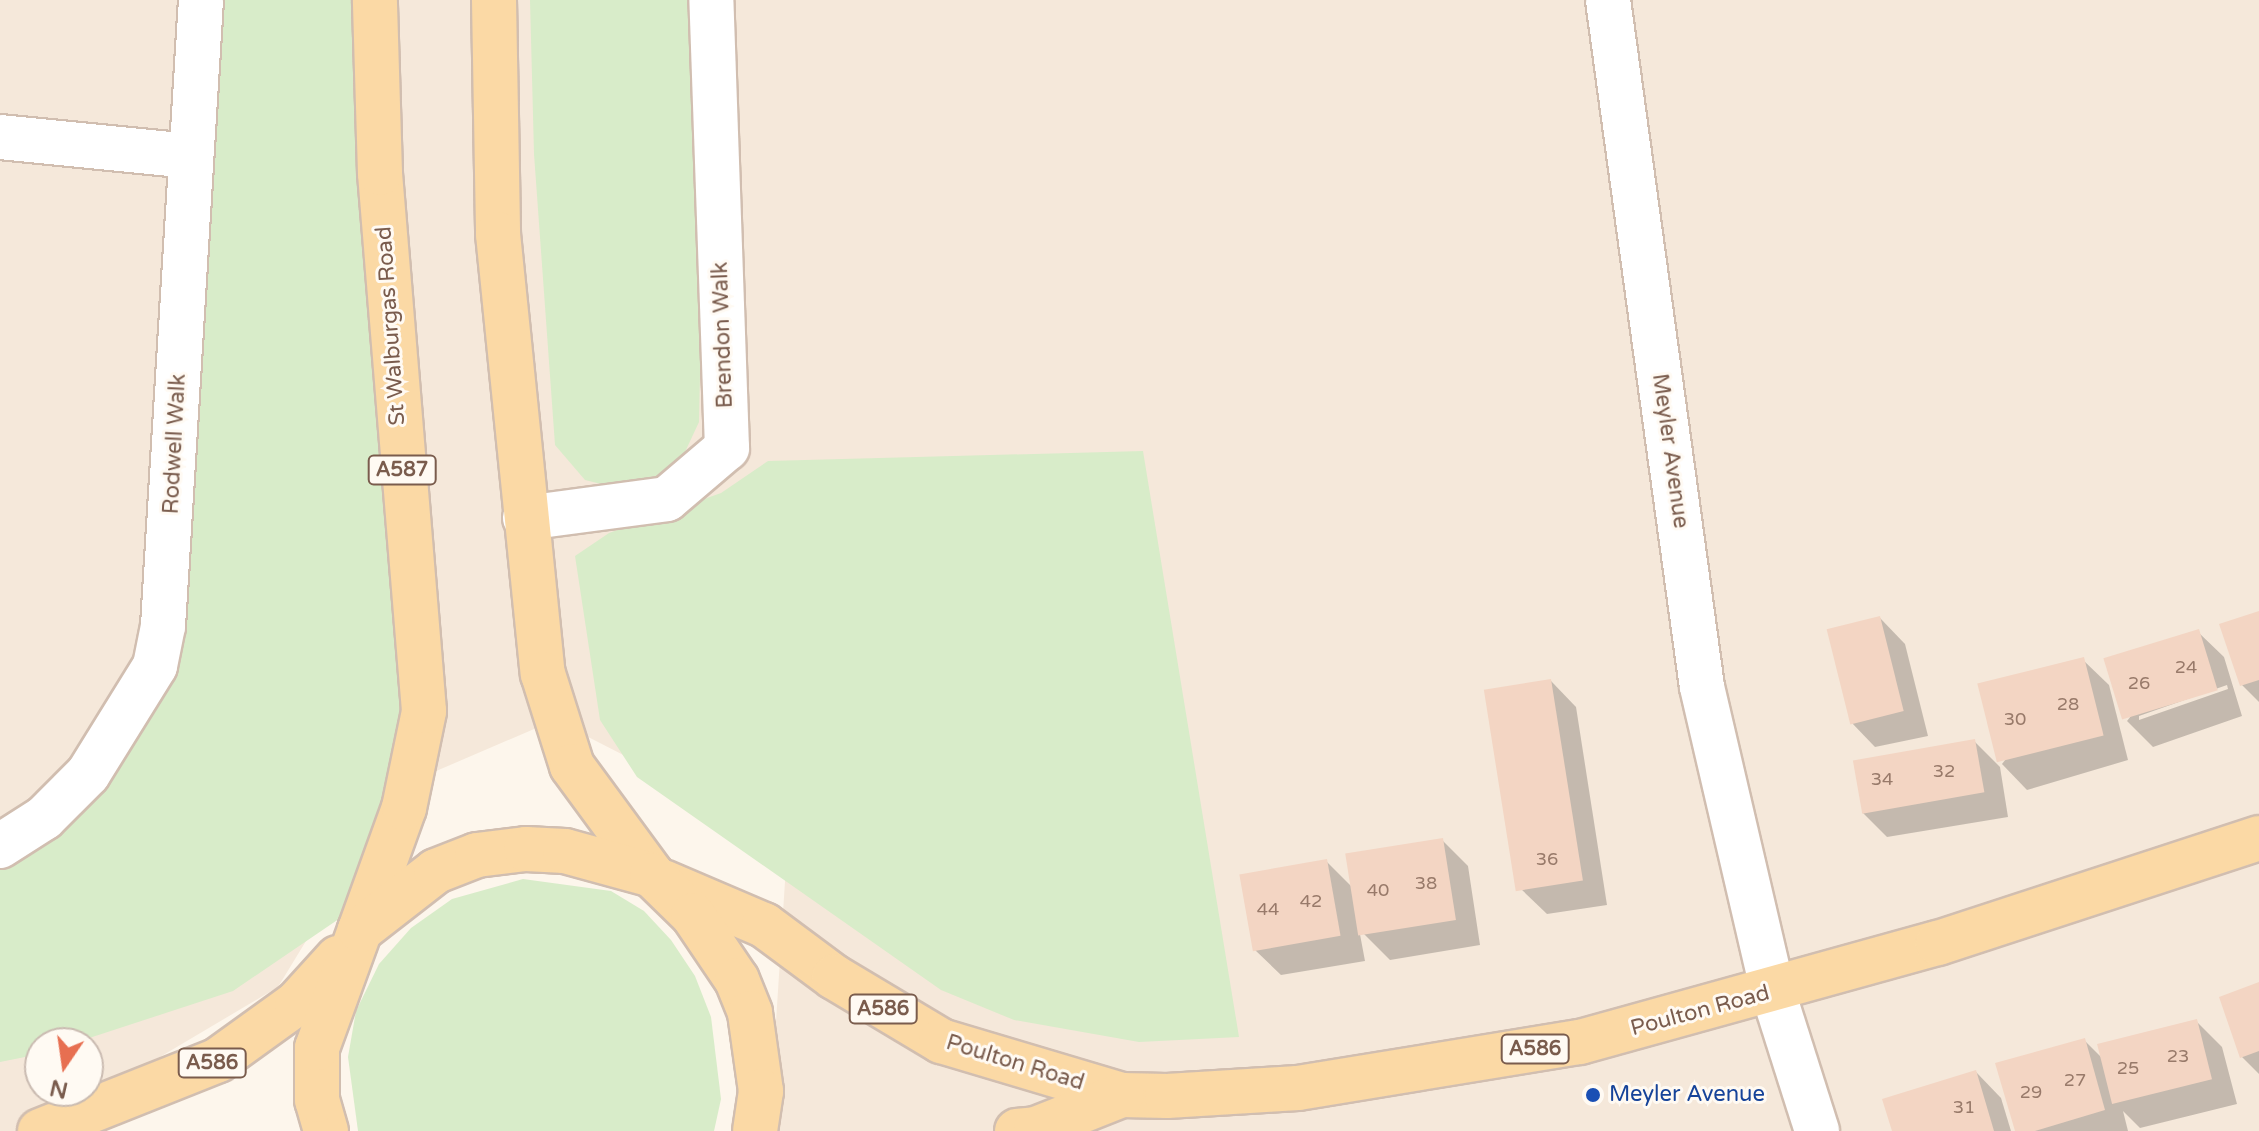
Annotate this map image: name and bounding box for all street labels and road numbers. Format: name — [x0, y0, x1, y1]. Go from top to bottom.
street label: St Walburgas Road — [371, 226, 411, 426]
street label: Brendon Walk — [707, 261, 739, 409]
street label: Meyler Avenue — [1646, 372, 1694, 530]
street label: Rodwell Walk — [158, 373, 192, 515]
road number: A587 — [366, 454, 438, 486]
street label: Poulton Road — [1628, 980, 1772, 1042]
road number: A586 — [847, 993, 919, 1025]
street label: Poulton Road — [943, 1030, 1087, 1096]
road number: A586 — [1499, 1033, 1571, 1065]
road number: A586 — [176, 1047, 248, 1079]

